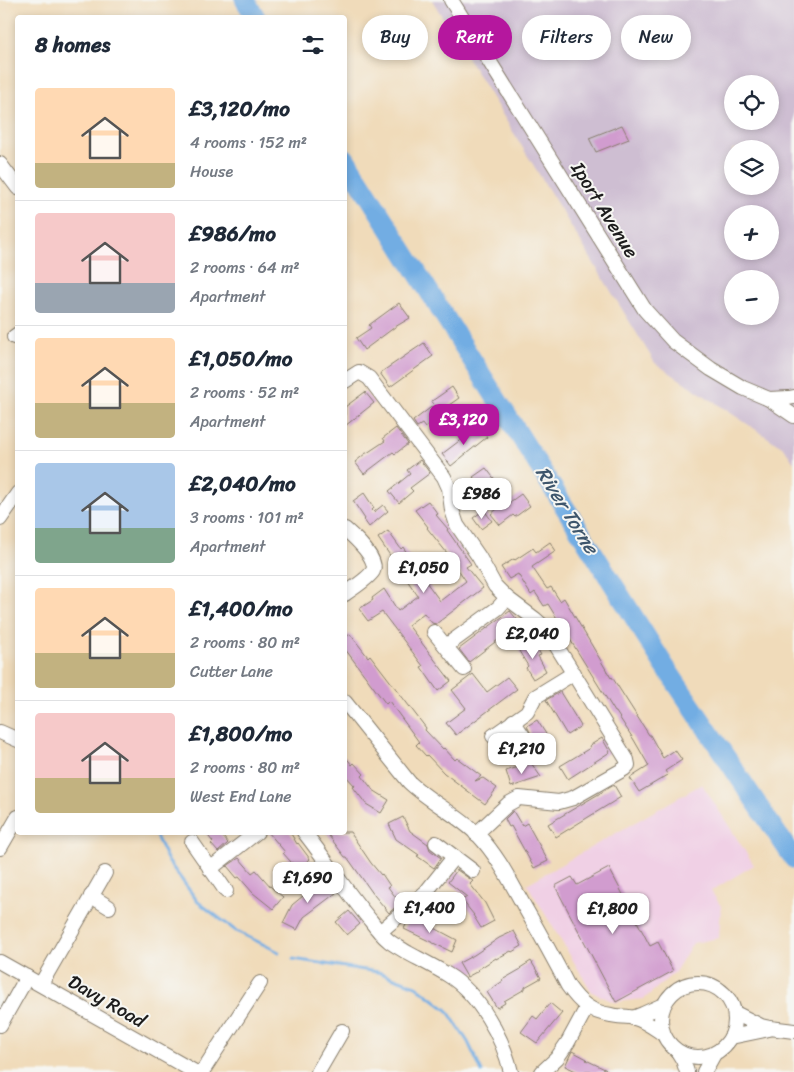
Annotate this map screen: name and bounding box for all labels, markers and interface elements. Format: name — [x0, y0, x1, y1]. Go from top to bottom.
chip: Buy — [362, 15, 428, 60]
chip: Rent — [438, 15, 512, 60]
chip: Filters — [522, 15, 611, 60]
chip: New — [621, 15, 691, 60]
text: 8 homes — [35, 26, 110, 64]
icon: filters — [299, 31, 327, 59]
map controls — [724, 75, 779, 325]
button: locate — [724, 75, 779, 130]
text: £3,120/mo — [190, 90, 290, 128]
icon: home — [75, 108, 135, 168]
text: 4 rooms · 152 m² — [190, 128, 307, 157]
button: layers — [724, 140, 779, 195]
street label: Iport Avenue — [562, 154, 648, 265]
text: House — [190, 157, 233, 186]
button: + — [724, 205, 779, 260]
text: £986/mo — [190, 215, 276, 253]
icon: home — [75, 233, 135, 293]
text: 2 rooms · 64 m² — [190, 253, 300, 282]
button: − — [724, 270, 779, 325]
text: Apartment — [190, 282, 266, 311]
text: £1,050/mo — [190, 340, 292, 378]
icon: home — [75, 358, 135, 418]
text: 2 rooms · 52 m² — [190, 378, 299, 407]
pin: £3,120 — [423, 404, 505, 446]
text: £3,120 — [440, 405, 488, 434]
text: Apartment — [190, 407, 266, 436]
water label: River Torne — [526, 459, 609, 563]
text: £2,040/mo — [190, 465, 296, 503]
pin: £986 — [452, 478, 512, 520]
text: £986 — [463, 479, 501, 508]
icon: home — [75, 483, 135, 543]
text: 3 rooms · 101 m² — [190, 503, 304, 532]
text: Apartment — [190, 532, 266, 561]
pin: £1,050 — [383, 552, 465, 594]
text: £1,050 — [399, 553, 449, 582]
text: £1,400/mo — [190, 590, 293, 628]
icon: home — [75, 608, 135, 668]
pin: £2,040 — [492, 618, 574, 660]
text: £2,040 — [507, 619, 559, 648]
text: 2 rooms · 80 m² — [190, 628, 300, 657]
text: Cutter Lane — [190, 657, 273, 686]
text: £1,800/mo — [190, 715, 292, 753]
pin: £1,210 — [481, 732, 563, 775]
icon: home — [75, 733, 135, 793]
text: £1,210 — [499, 734, 545, 763]
text: 2 rooms · 80 m² — [190, 753, 300, 782]
text: West End Lane — [190, 782, 292, 811]
pin: £1,690 — [267, 862, 349, 904]
text: £1,690 — [284, 863, 332, 892]
pin: £1,400 — [389, 892, 471, 934]
pin: £1,800 — [572, 892, 654, 935]
text: £1,400 — [405, 893, 455, 922]
text: £1,800 — [588, 894, 638, 923]
street label: Davy Road — [62, 965, 154, 1038]

